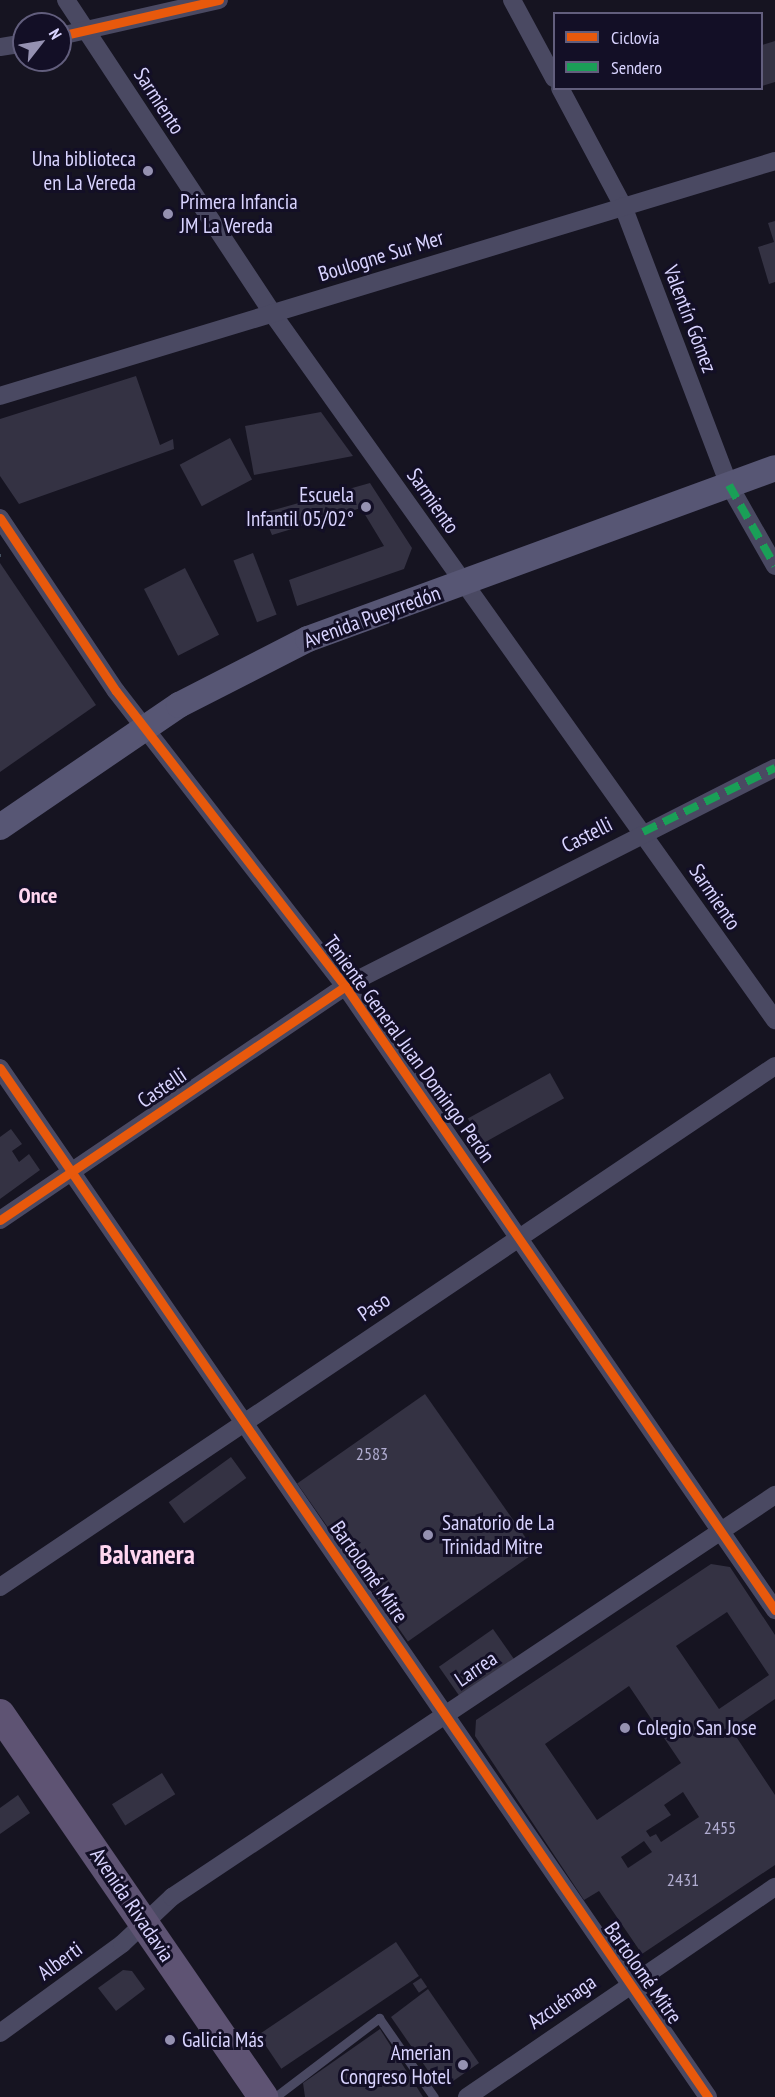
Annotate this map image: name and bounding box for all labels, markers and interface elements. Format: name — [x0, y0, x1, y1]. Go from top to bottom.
north arrow — [12, 12, 72, 72]
legend — [553, 12, 763, 90]
text: N — [45, 25, 67, 43]
text: Ciclovía — [611, 26, 659, 49]
text: Sendero — [611, 56, 662, 79]
street label: Sarmiento — [128, 63, 190, 139]
place label: Una biblioteca en La Vereda — [32, 146, 136, 196]
marker: Una biblioteca en La Vereda — [141, 164, 155, 178]
place label: Primera Infancia JM La Vereda — [180, 189, 298, 239]
marker: Primera Infancia JM La Vereda — [161, 207, 175, 221]
street label: Boulogne Sur Mer — [315, 225, 447, 287]
street label: Valentín Gómez — [658, 262, 722, 376]
street label: Sarmiento — [401, 463, 465, 539]
place label: Escuela Infantil 05/02° — [246, 482, 354, 532]
marker: Escuela Infantil 05/02° — [359, 500, 373, 514]
street label: Avenida Pueyrredón — [300, 581, 444, 653]
street label: Castelli — [557, 812, 617, 858]
street label: Sarmiento — [684, 859, 746, 935]
district label: Once — [19, 883, 57, 909]
street label: Teniente General Juan Domingo Perón — [318, 930, 500, 1168]
street label: Castelli — [133, 1063, 191, 1113]
street label: Paso — [353, 1287, 395, 1327]
house number: 2583 — [356, 1443, 388, 1465]
place label: Sanatorio de La Trinidad Mitre — [442, 1510, 555, 1560]
street label: Bartolomé Mitre — [325, 1516, 413, 1628]
marker: Sanatorio de La Trinidad Mitre — [419, 1526, 437, 1544]
district label: Balvanera — [99, 1539, 195, 1571]
street label: Larrea — [450, 1646, 502, 1692]
place label: Colegio San Jose — [637, 1715, 757, 1741]
marker: Colegio San Jose — [618, 1721, 632, 1735]
house number: 2455 — [704, 1817, 736, 1839]
street label: Avenida Rivadavia — [85, 1843, 179, 1967]
house number: 2431 — [667, 1869, 699, 1891]
street label: Bartolomé Mitre — [599, 1917, 687, 2029]
street label: Alberti — [33, 1936, 87, 1986]
street label: Azcuénaga — [523, 1970, 601, 2034]
place label: Galicia Más — [182, 2027, 264, 2053]
marker: Galicia Más — [163, 2033, 177, 2047]
place label: Amerian Congreso Hotel — [340, 2040, 451, 2090]
marker: Amerian Congreso Hotel — [456, 2058, 470, 2072]

